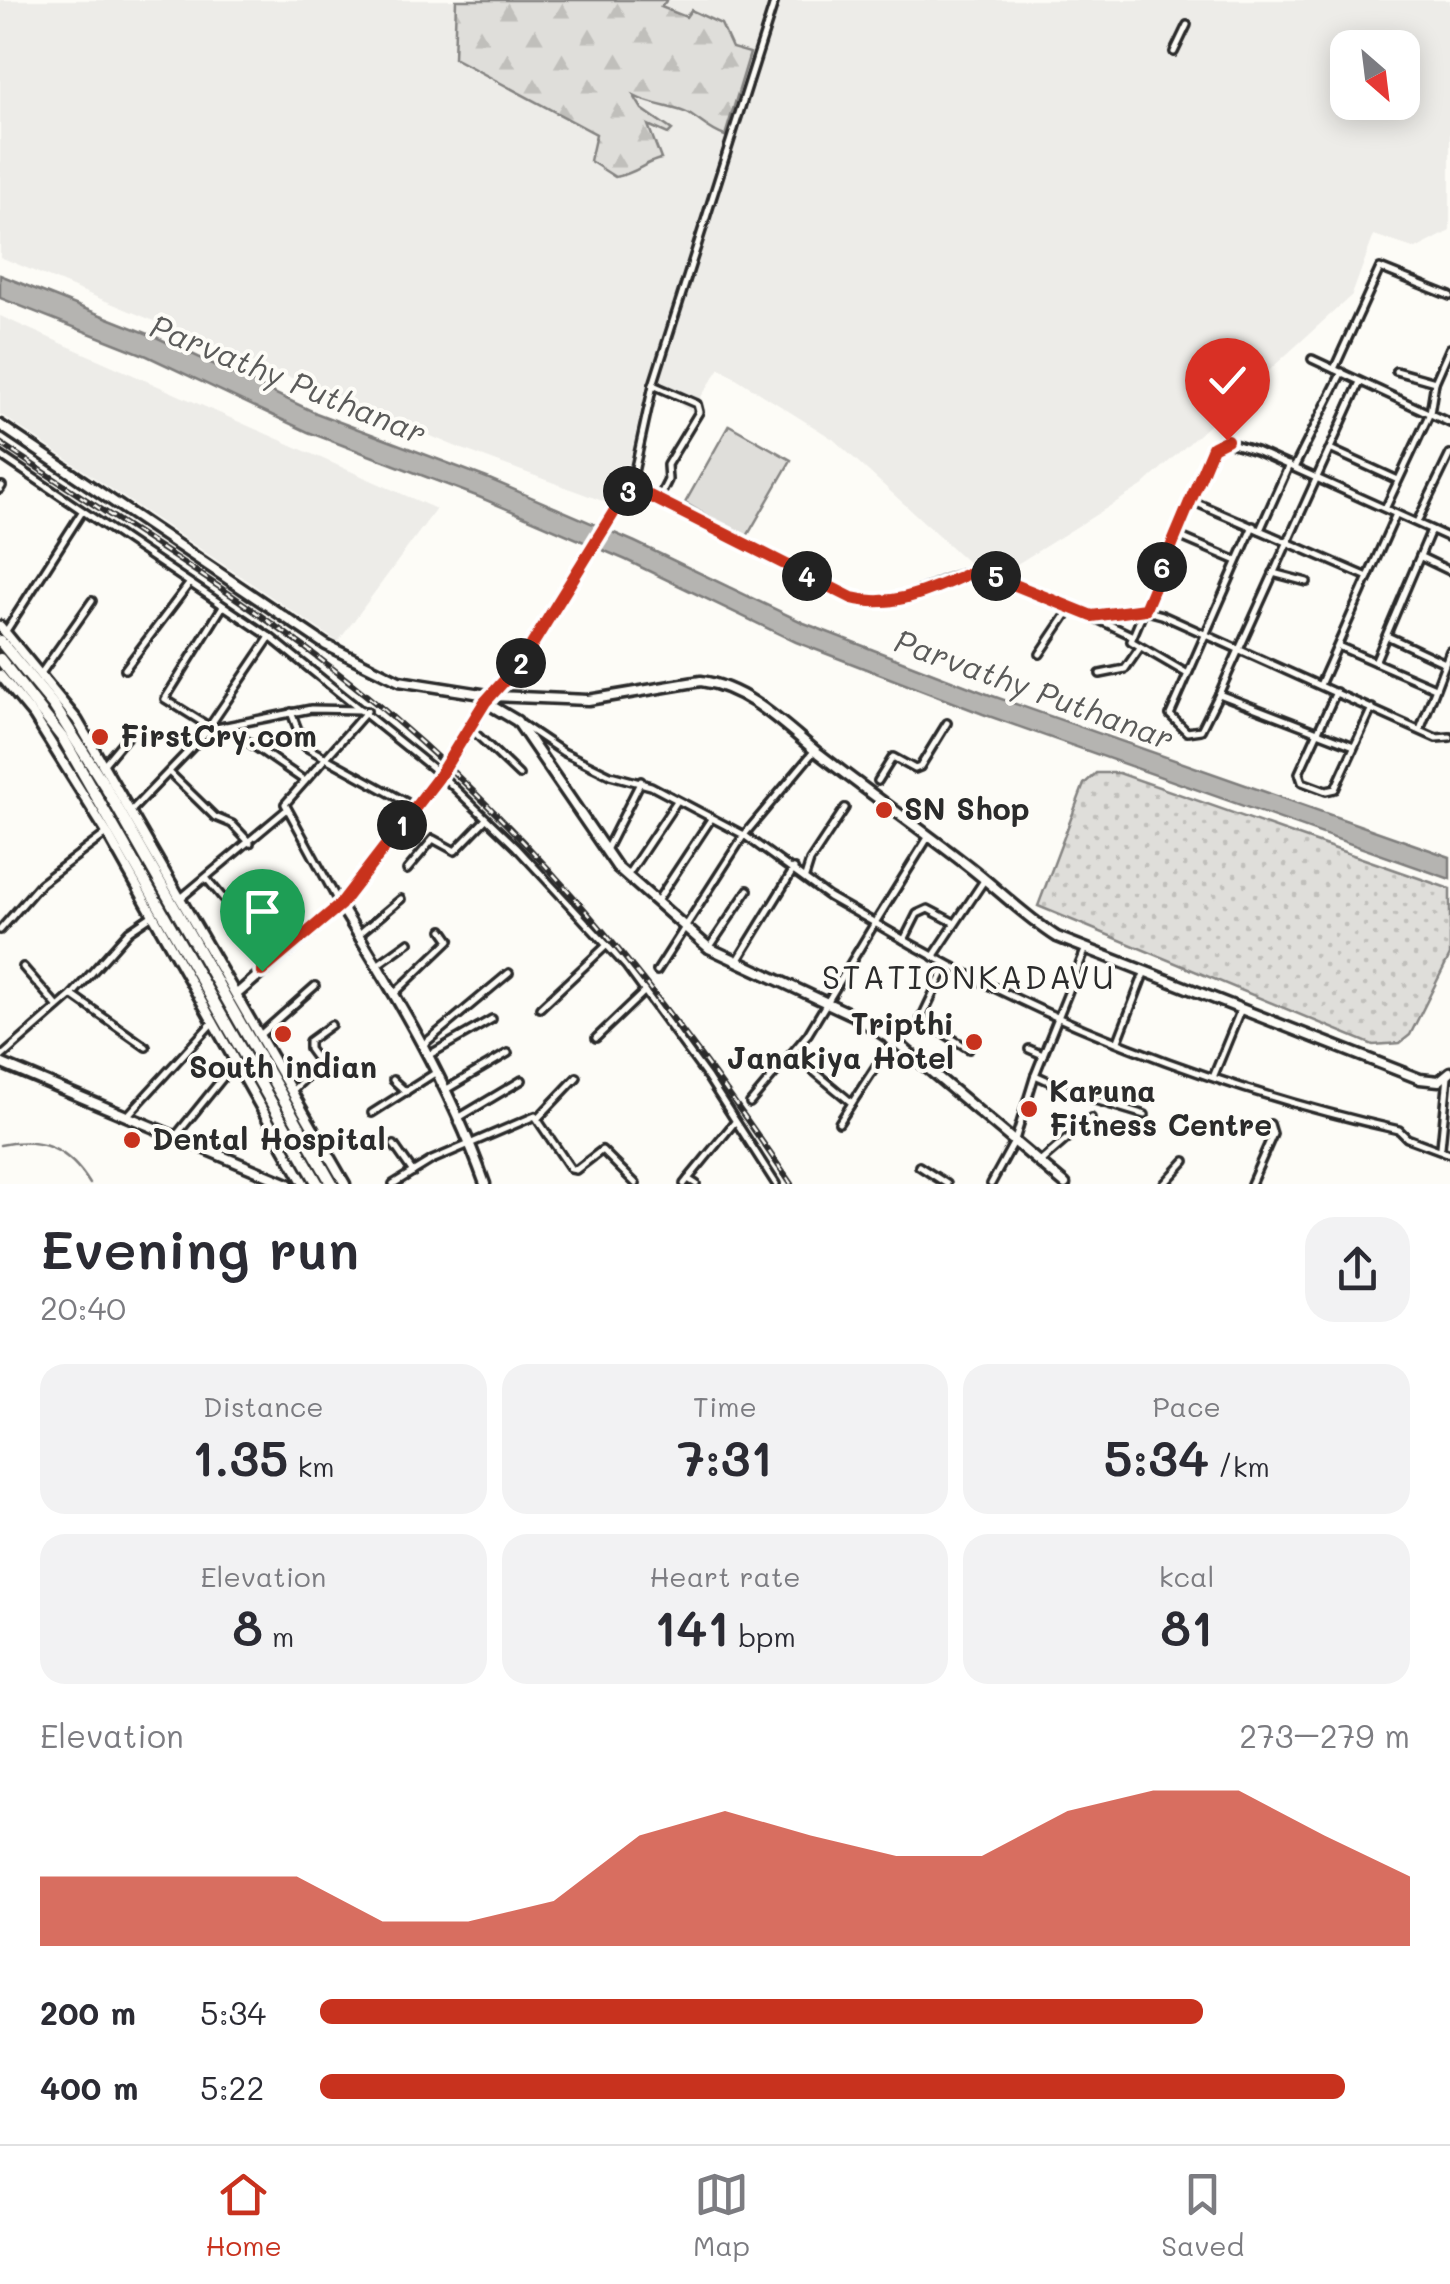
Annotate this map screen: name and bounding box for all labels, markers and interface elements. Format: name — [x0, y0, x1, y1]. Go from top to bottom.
north arrow — [1330, 30, 1420, 120]
map controls — [1330, 30, 1420, 120]
water label: Parvathy Puthanar — [144, 304, 433, 454]
pin — [1185, 338, 1270, 441]
icon: check — [1200, 353, 1255, 408]
pin: 3 — [603, 466, 653, 516]
text: 3 — [620, 473, 636, 509]
pin: 6 — [1137, 542, 1187, 592]
text: 6 — [1154, 549, 1170, 585]
pin: 4 — [782, 551, 832, 601]
pin: 5 — [971, 551, 1021, 601]
text: 4 — [798, 558, 816, 594]
text: 5 — [988, 558, 1004, 594]
water label: Parvathy Puthanar — [889, 618, 1180, 759]
pin: 2 — [496, 638, 546, 688]
text: 2 — [513, 645, 529, 681]
place label: FirstCry.com — [120, 715, 317, 755]
marker: FirstCry.com — [89, 726, 111, 748]
place label: SN Shop — [904, 788, 1030, 828]
marker: SN Shop — [873, 799, 895, 821]
pin: 1 — [377, 800, 427, 850]
text: 1 — [396, 807, 408, 843]
pin — [220, 869, 305, 972]
icon: arrive — [235, 884, 290, 939]
district label: STATIONKADAVU — [822, 955, 1116, 997]
place label: Tripthi Janakiya Hotel — [727, 1003, 954, 1077]
marker: South indian — [272, 1023, 294, 1045]
marker: Tripthi Janakiya Hotel — [963, 1031, 985, 1053]
place label: South indian — [189, 1046, 377, 1086]
place label: Karuna Fitness Centre — [1049, 1070, 1272, 1144]
marker: Karuna Fitness Centre — [1018, 1098, 1040, 1120]
place label: Dental Hospital — [152, 1118, 386, 1158]
marker: Dental Hospital — [121, 1129, 143, 1151]
text: Evening run — [40, 1212, 359, 1284]
button: share — [1305, 1217, 1410, 1322]
text: 20:40 — [40, 1286, 126, 1328]
text: Distance — [203, 1388, 324, 1424]
text: Time — [693, 1388, 757, 1424]
text: Pace — [1152, 1388, 1221, 1424]
text: 1.35 — [192, 1424, 288, 1490]
text: 7:31 — [677, 1424, 773, 1490]
text: 5:34 — [1103, 1424, 1209, 1490]
text: km — [288, 1448, 335, 1484]
text: /km — [1209, 1448, 1270, 1484]
text: Elevation — [200, 1558, 326, 1594]
text: Heart rate — [649, 1558, 801, 1594]
text: kcal — [1159, 1558, 1215, 1594]
text: 8 — [232, 1594, 263, 1660]
text: 141 — [654, 1594, 729, 1660]
text: 81 — [1160, 1594, 1213, 1660]
text: m — [263, 1618, 294, 1654]
text: bpm — [729, 1618, 796, 1654]
text: Elevation — [40, 1714, 184, 1756]
text: 273–279 m — [1239, 1714, 1410, 1756]
text: 200 m — [40, 1991, 136, 2033]
text: 5:34 — [200, 1991, 266, 2033]
text: 400 m — [40, 2066, 138, 2108]
text: 5:22 — [200, 2066, 264, 2108]
tab: Home — [206, 2167, 282, 2263]
tab: Map — [693, 2167, 750, 2263]
tab: Saved — [1161, 2167, 1244, 2263]

